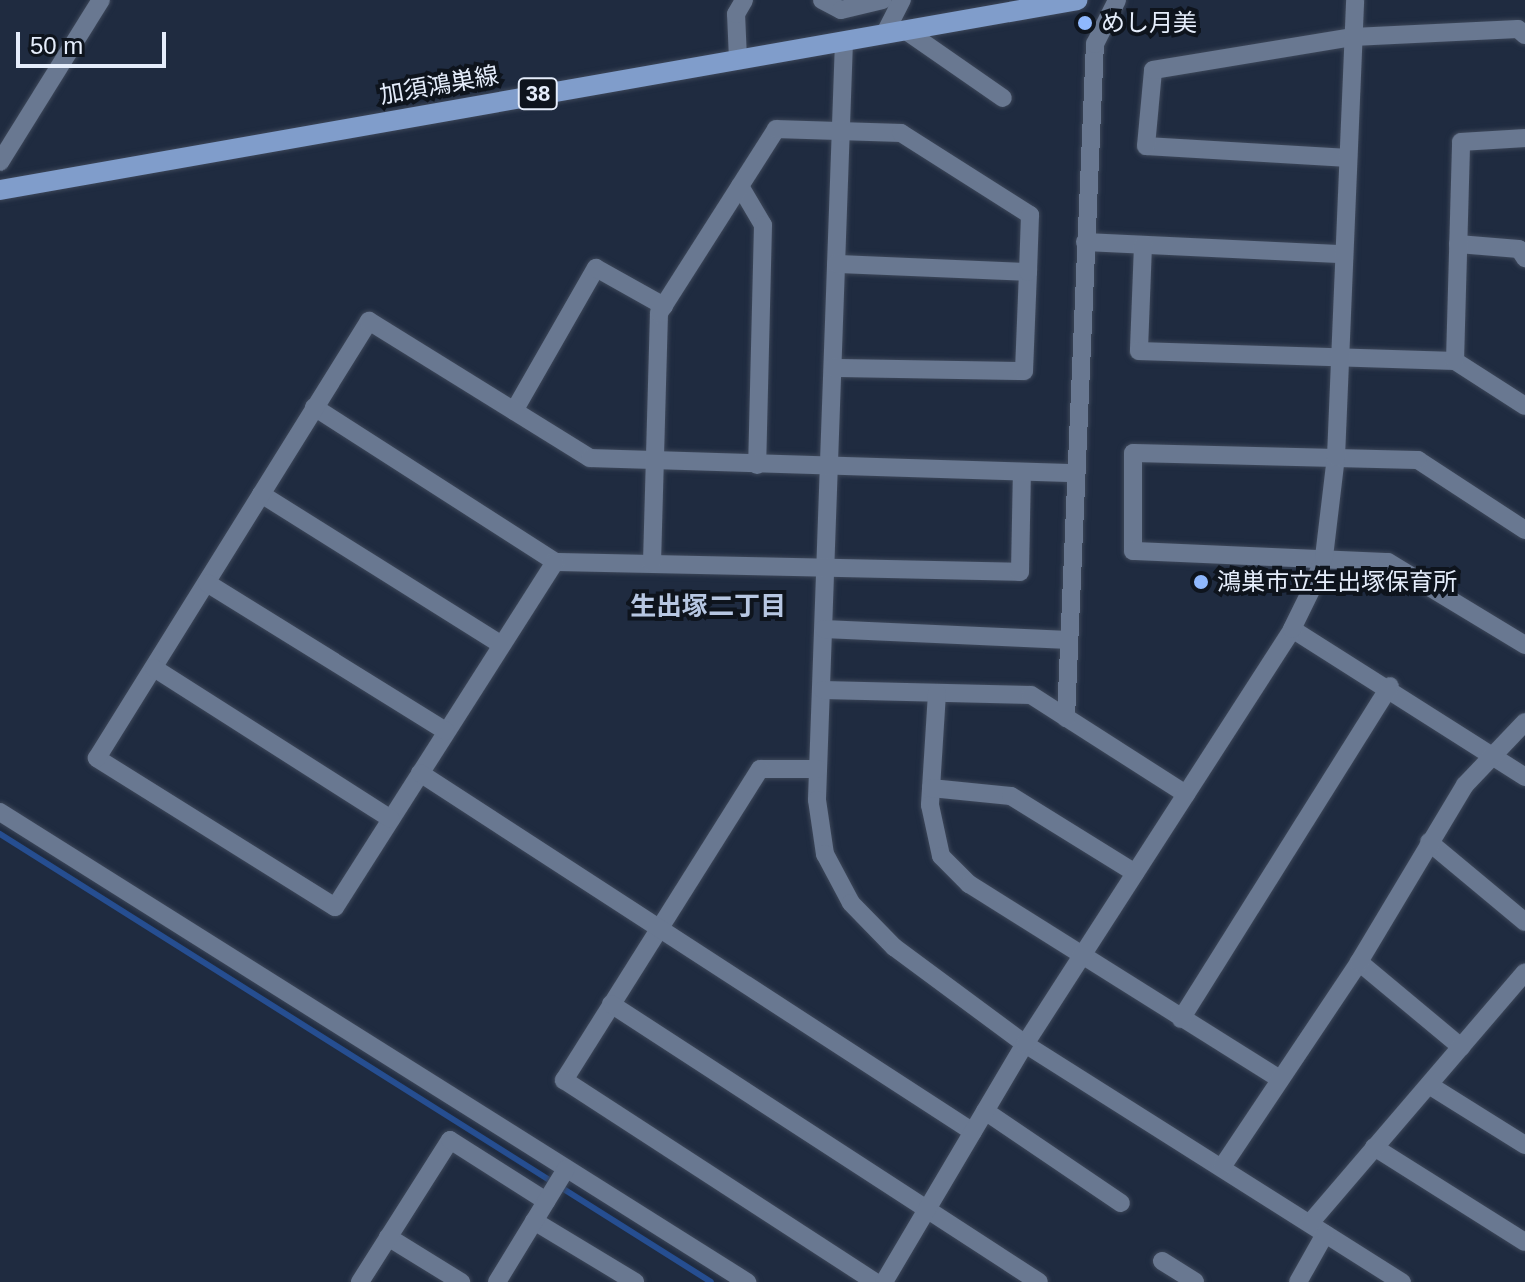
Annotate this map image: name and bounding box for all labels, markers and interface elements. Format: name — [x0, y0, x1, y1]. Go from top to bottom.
place label: めし月美 — [1101, 9, 1197, 37]
marker: めし月美 — [1076, 14, 1094, 32]
scale bar — [20, 16, 170, 66]
text: 50 m — [30, 32, 83, 59]
street label: 加須鴻巣線 — [377, 60, 501, 110]
road number: 38 — [516, 76, 560, 112]
place label: 鴻巣市立生出塚保育所 — [1217, 568, 1457, 596]
marker: 鴻巣市立生出塚保育所 — [1192, 573, 1210, 591]
district label: 生出塚二丁目 — [630, 591, 786, 623]

